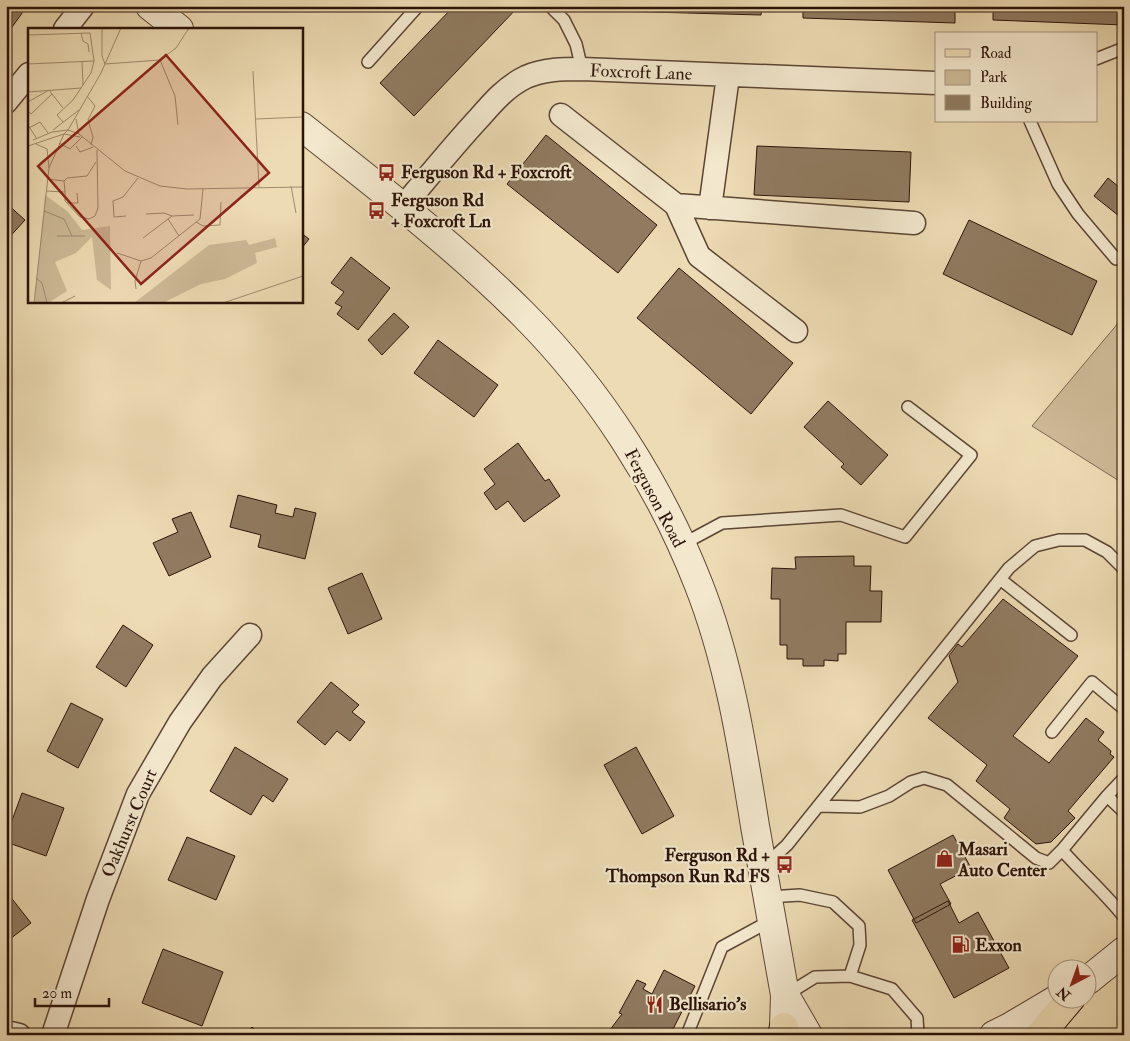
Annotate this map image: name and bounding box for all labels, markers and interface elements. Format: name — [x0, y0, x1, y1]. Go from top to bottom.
inset map — [28, 28, 302, 302]
legend — [935, 32, 1098, 122]
text: Road — [980, 44, 1012, 63]
street label: Foxcroft Lane — [589, 59, 693, 86]
text: Park — [980, 68, 1007, 87]
text: Building — [980, 94, 1032, 113]
place label: Ferguson Rd + Foxcroft — [401, 161, 572, 184]
bus stop icon: Ferguson Rd + Foxcroft — [377, 162, 397, 182]
place label: Ferguson Rd + Foxcroft Ln — [391, 189, 492, 233]
bus stop icon: Ferguson Rd + Foxcroft Ln — [367, 200, 387, 220]
street label: Ferguson Road — [619, 445, 690, 552]
street label: Oakhurst Court — [96, 765, 163, 881]
place label: Masari Auto Center — [957, 838, 1047, 882]
place label: Ferguson Rd + Thompson Run Rd FS — [605, 844, 770, 888]
shop icon: Masari Auto Center — [934, 849, 954, 869]
bus stop icon: Ferguson Rd + Thompson Run Rd FS — [774, 855, 794, 875]
place label: Exxon — [975, 934, 1022, 957]
fuel station icon: Exxon — [951, 935, 971, 955]
north arrow — [1048, 958, 1098, 1008]
scale bar — [35, 976, 109, 1008]
text: N — [1053, 983, 1075, 1005]
text: 20 m — [42, 984, 72, 1003]
place label: Bellisario's — [669, 993, 746, 1016]
restaurant icon: Bellisario's — [645, 994, 665, 1014]

